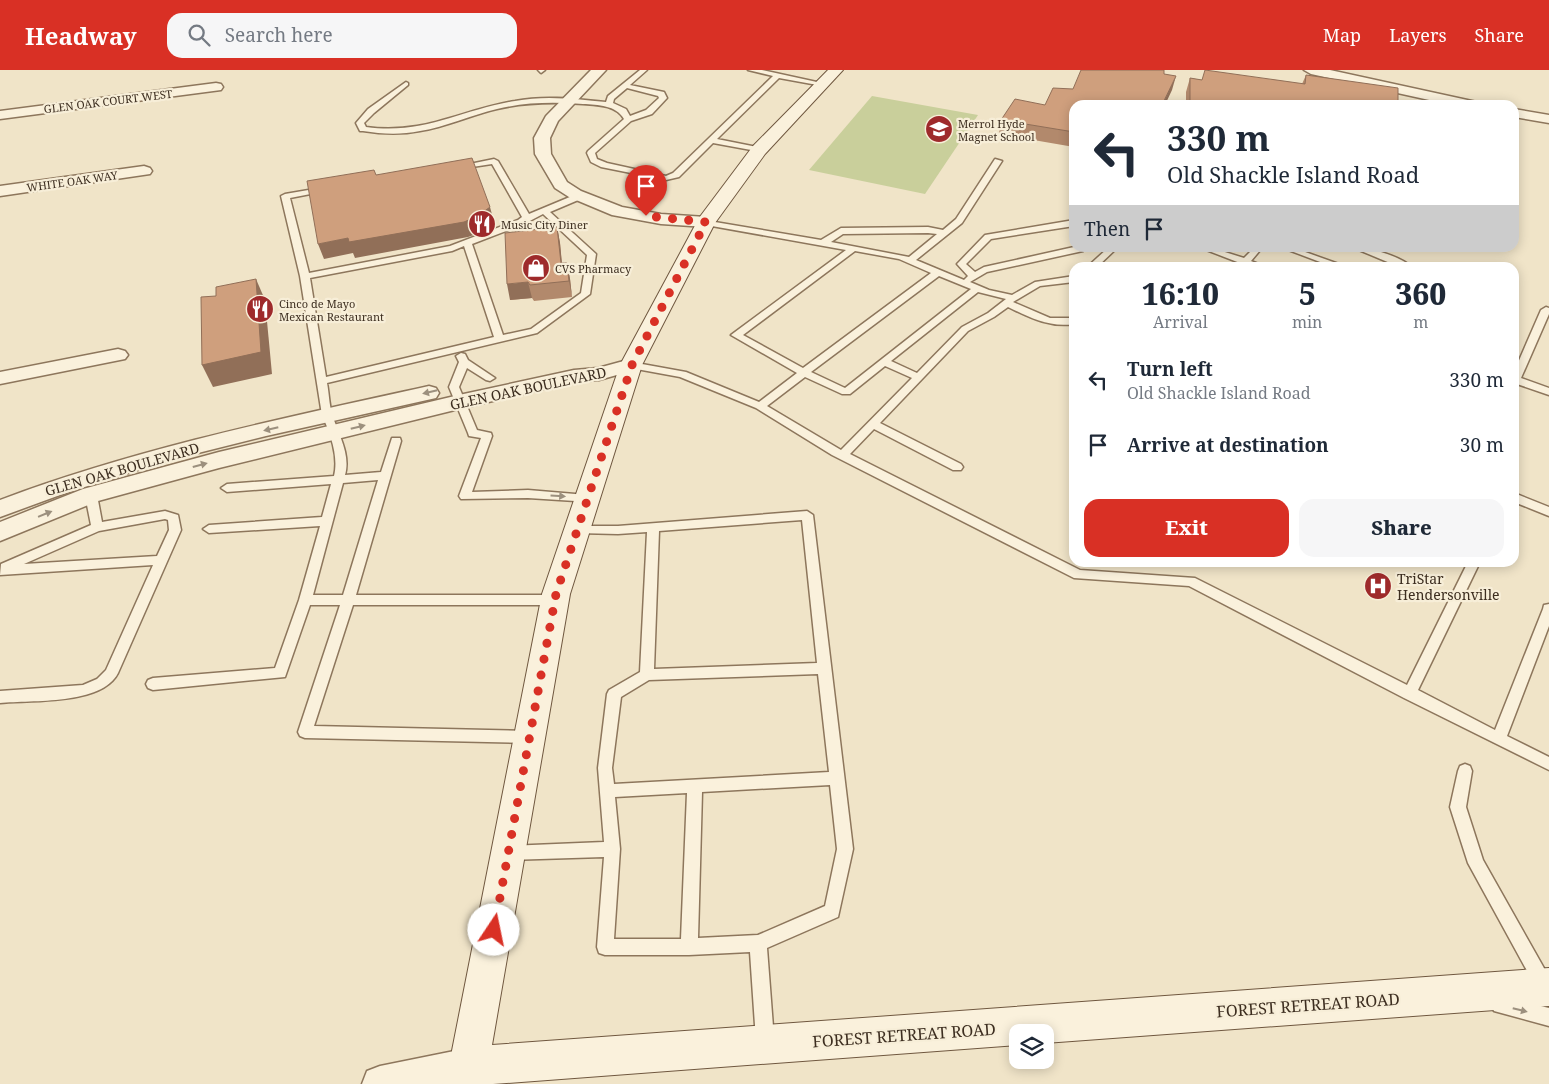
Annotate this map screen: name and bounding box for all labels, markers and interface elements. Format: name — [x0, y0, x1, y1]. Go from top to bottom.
search box — [167, 13, 517, 58]
text: Headway — [25, 19, 137, 52]
icon: search — [185, 21, 213, 49]
text: Search here — [225, 22, 333, 48]
text: Map — [1323, 23, 1361, 47]
text: Layers — [1389, 23, 1447, 47]
text: Share — [1475, 23, 1524, 47]
street label: GLEN OAK COURT WEST — [43, 86, 173, 116]
school or university icon: Merrol Hyde Magnet School — [924, 114, 954, 144]
text: 330 m — [1167, 114, 1270, 161]
place label: Merrol Hyde Magnet School — [958, 116, 1035, 144]
icon: left — [1084, 120, 1149, 185]
text: Old Shackle Island Road — [1167, 159, 1419, 189]
pin — [625, 165, 667, 216]
street label: WHITE OAK WAY — [26, 167, 119, 195]
icon: arrive — [632, 172, 660, 200]
restaurant icon: Music City Diner — [467, 209, 497, 239]
icon: arrive — [1140, 215, 1168, 243]
text: Then — [1084, 216, 1130, 242]
place label: Music City Diner — [501, 217, 589, 232]
shop icon: CVS Pharmacy — [521, 253, 551, 283]
place label: CVS Pharmacy — [555, 261, 632, 276]
text: 16:10 — [1142, 273, 1219, 314]
text: 5 — [1299, 273, 1316, 314]
text: 360 — [1395, 273, 1446, 314]
restaurant icon: Cinco de Mayo Mexican Restaurant — [245, 294, 275, 324]
place label: Cinco de Mayo Mexican Restaurant — [279, 296, 384, 324]
text: Arrival — [1153, 311, 1208, 333]
text: min — [1292, 311, 1322, 333]
text: m — [1413, 311, 1428, 333]
text: Turn left — [1127, 356, 1213, 382]
street label: GLEN OAK BOULEVARD — [448, 362, 608, 414]
icon: left — [1084, 366, 1112, 394]
text: 330 m — [1449, 367, 1504, 393]
text: Old Shackle Island Road — [1127, 382, 1311, 404]
one-way arrow — [422, 388, 437, 396]
one-way arrow — [350, 423, 365, 431]
one-way arrow — [264, 425, 279, 433]
icon: arrive — [1084, 431, 1112, 459]
text: Arrive at destination — [1127, 432, 1329, 458]
text: 30 m — [1460, 432, 1504, 458]
street label: GLEN OAK BOULEVARD — [43, 438, 201, 500]
one-way arrow — [192, 461, 207, 469]
one-way arrow — [550, 493, 566, 501]
button: Exit — [1084, 499, 1289, 557]
button: Share — [1299, 499, 1504, 557]
one-way arrow — [38, 510, 53, 518]
place label: TriStar Hendersonville — [1397, 569, 1499, 604]
hospital icon: TriStar Hendersonville — [1363, 571, 1393, 601]
position arrow — [467, 903, 519, 955]
street label: FOREST RETREAT ROAD — [1216, 988, 1400, 1022]
one-way arrow — [1512, 1006, 1527, 1014]
street label: FOREST RETREAT ROAD — [812, 1018, 996, 1052]
map controls — [1009, 1024, 1054, 1069]
button: layers — [1009, 1024, 1054, 1069]

